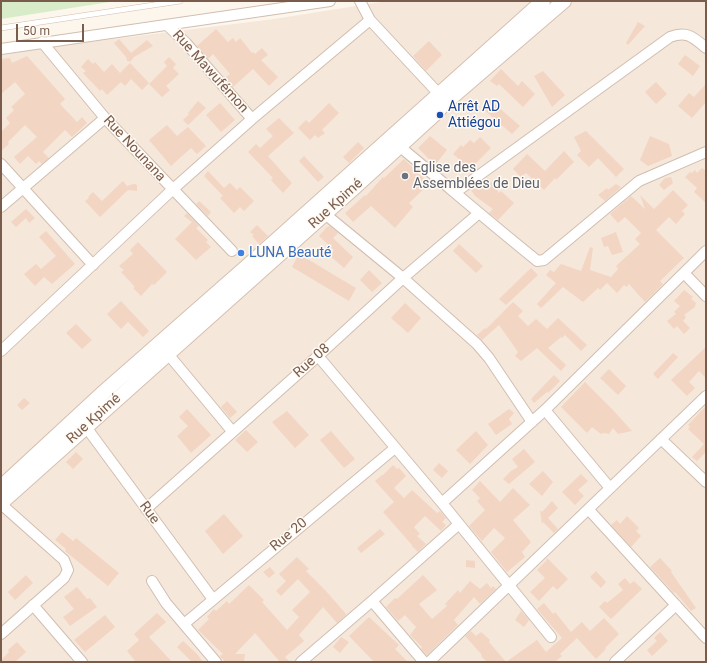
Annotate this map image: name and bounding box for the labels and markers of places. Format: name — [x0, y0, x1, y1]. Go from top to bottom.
place label: Arrêt AD Attiégou — [448, 99, 501, 132]
marker: Arrêt AD Attiégou — [435, 110, 445, 120]
place label: Eglise des Assemblées de Dieu — [413, 160, 540, 192]
marker: Eglise des Assemblées de Dieu — [400, 171, 410, 181]
place label: LUNA Beauté — [249, 245, 331, 261]
marker: LUNA Beauté — [236, 248, 246, 258]

